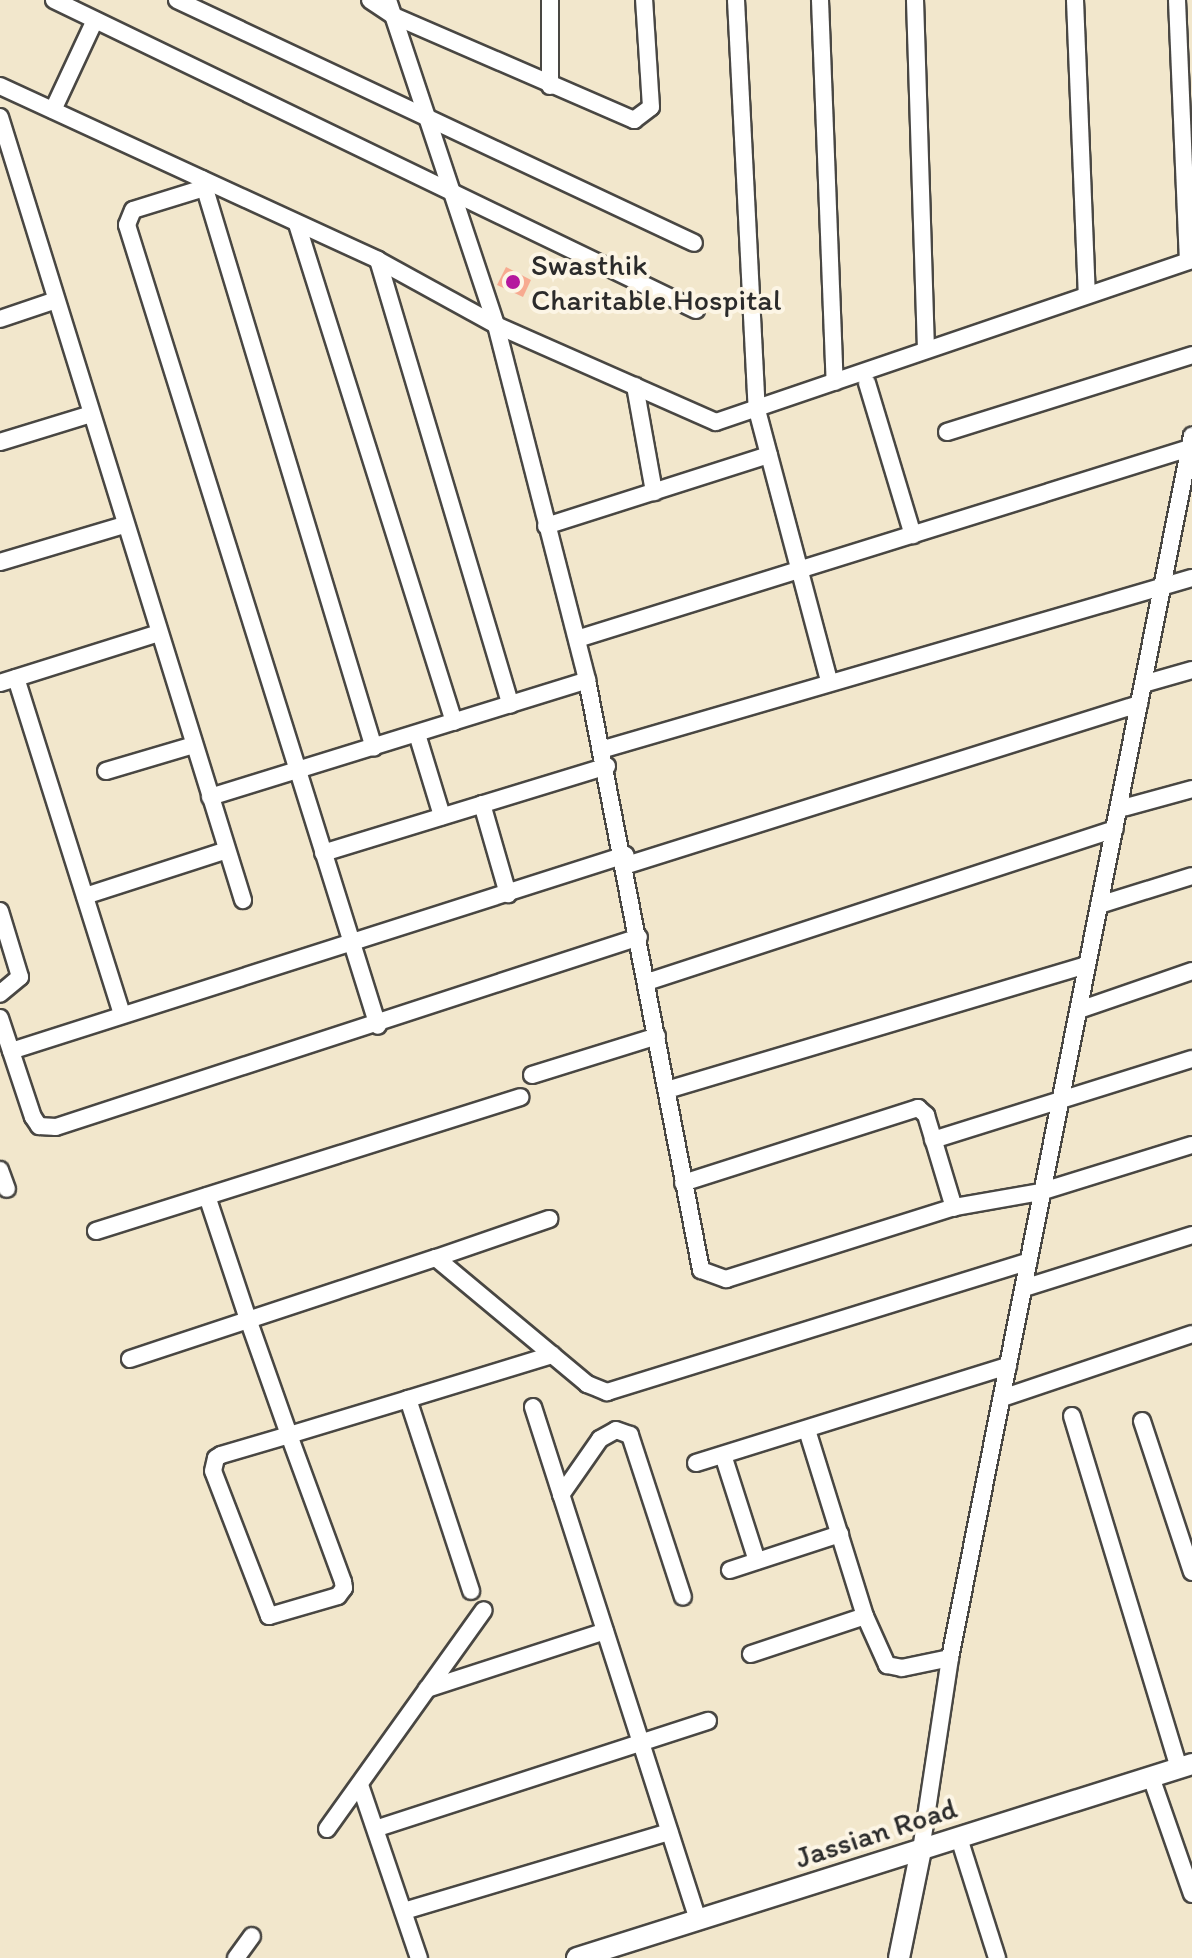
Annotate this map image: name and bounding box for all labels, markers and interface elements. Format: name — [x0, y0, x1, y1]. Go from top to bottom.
place label: Swasthik Charitable Hospital — [531, 247, 780, 318]
marker: Swasthik Charitable Hospital — [502, 271, 524, 293]
street label: Jassian Road — [791, 1790, 961, 1876]

